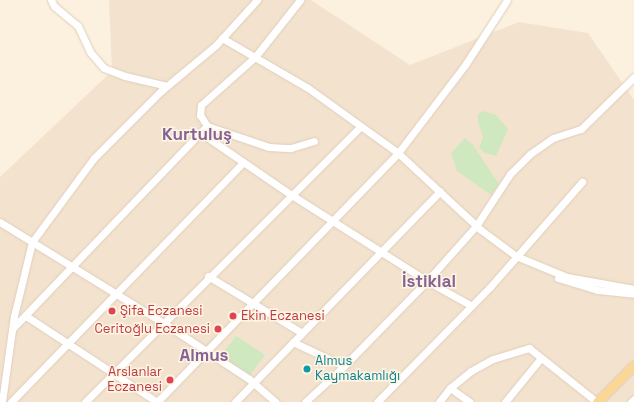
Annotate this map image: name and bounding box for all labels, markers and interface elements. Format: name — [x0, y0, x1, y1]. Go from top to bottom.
district label: Kurtuluş — [162, 125, 232, 145]
district label: İstiklal — [402, 272, 456, 292]
place label: Şifa Eczanesi — [120, 303, 202, 319]
marker: Şifa Eczanesi — [107, 306, 117, 316]
place label: Ekin Eczanesi — [241, 308, 325, 324]
marker: Ekin Eczanesi — [228, 311, 238, 321]
place label: Ceritoğlu Eczanesi — [94, 321, 210, 337]
marker: Ceritoğlu Eczanesi — [213, 324, 223, 334]
district label: Almus — [179, 346, 229, 366]
place label: Almus Kaymakamlığı — [315, 354, 400, 385]
marker: Almus Kaymakamlığı — [302, 364, 312, 374]
place label: Arslanlar Eczanesi — [107, 365, 162, 396]
marker: Arslanlar Eczanesi — [165, 375, 175, 385]

